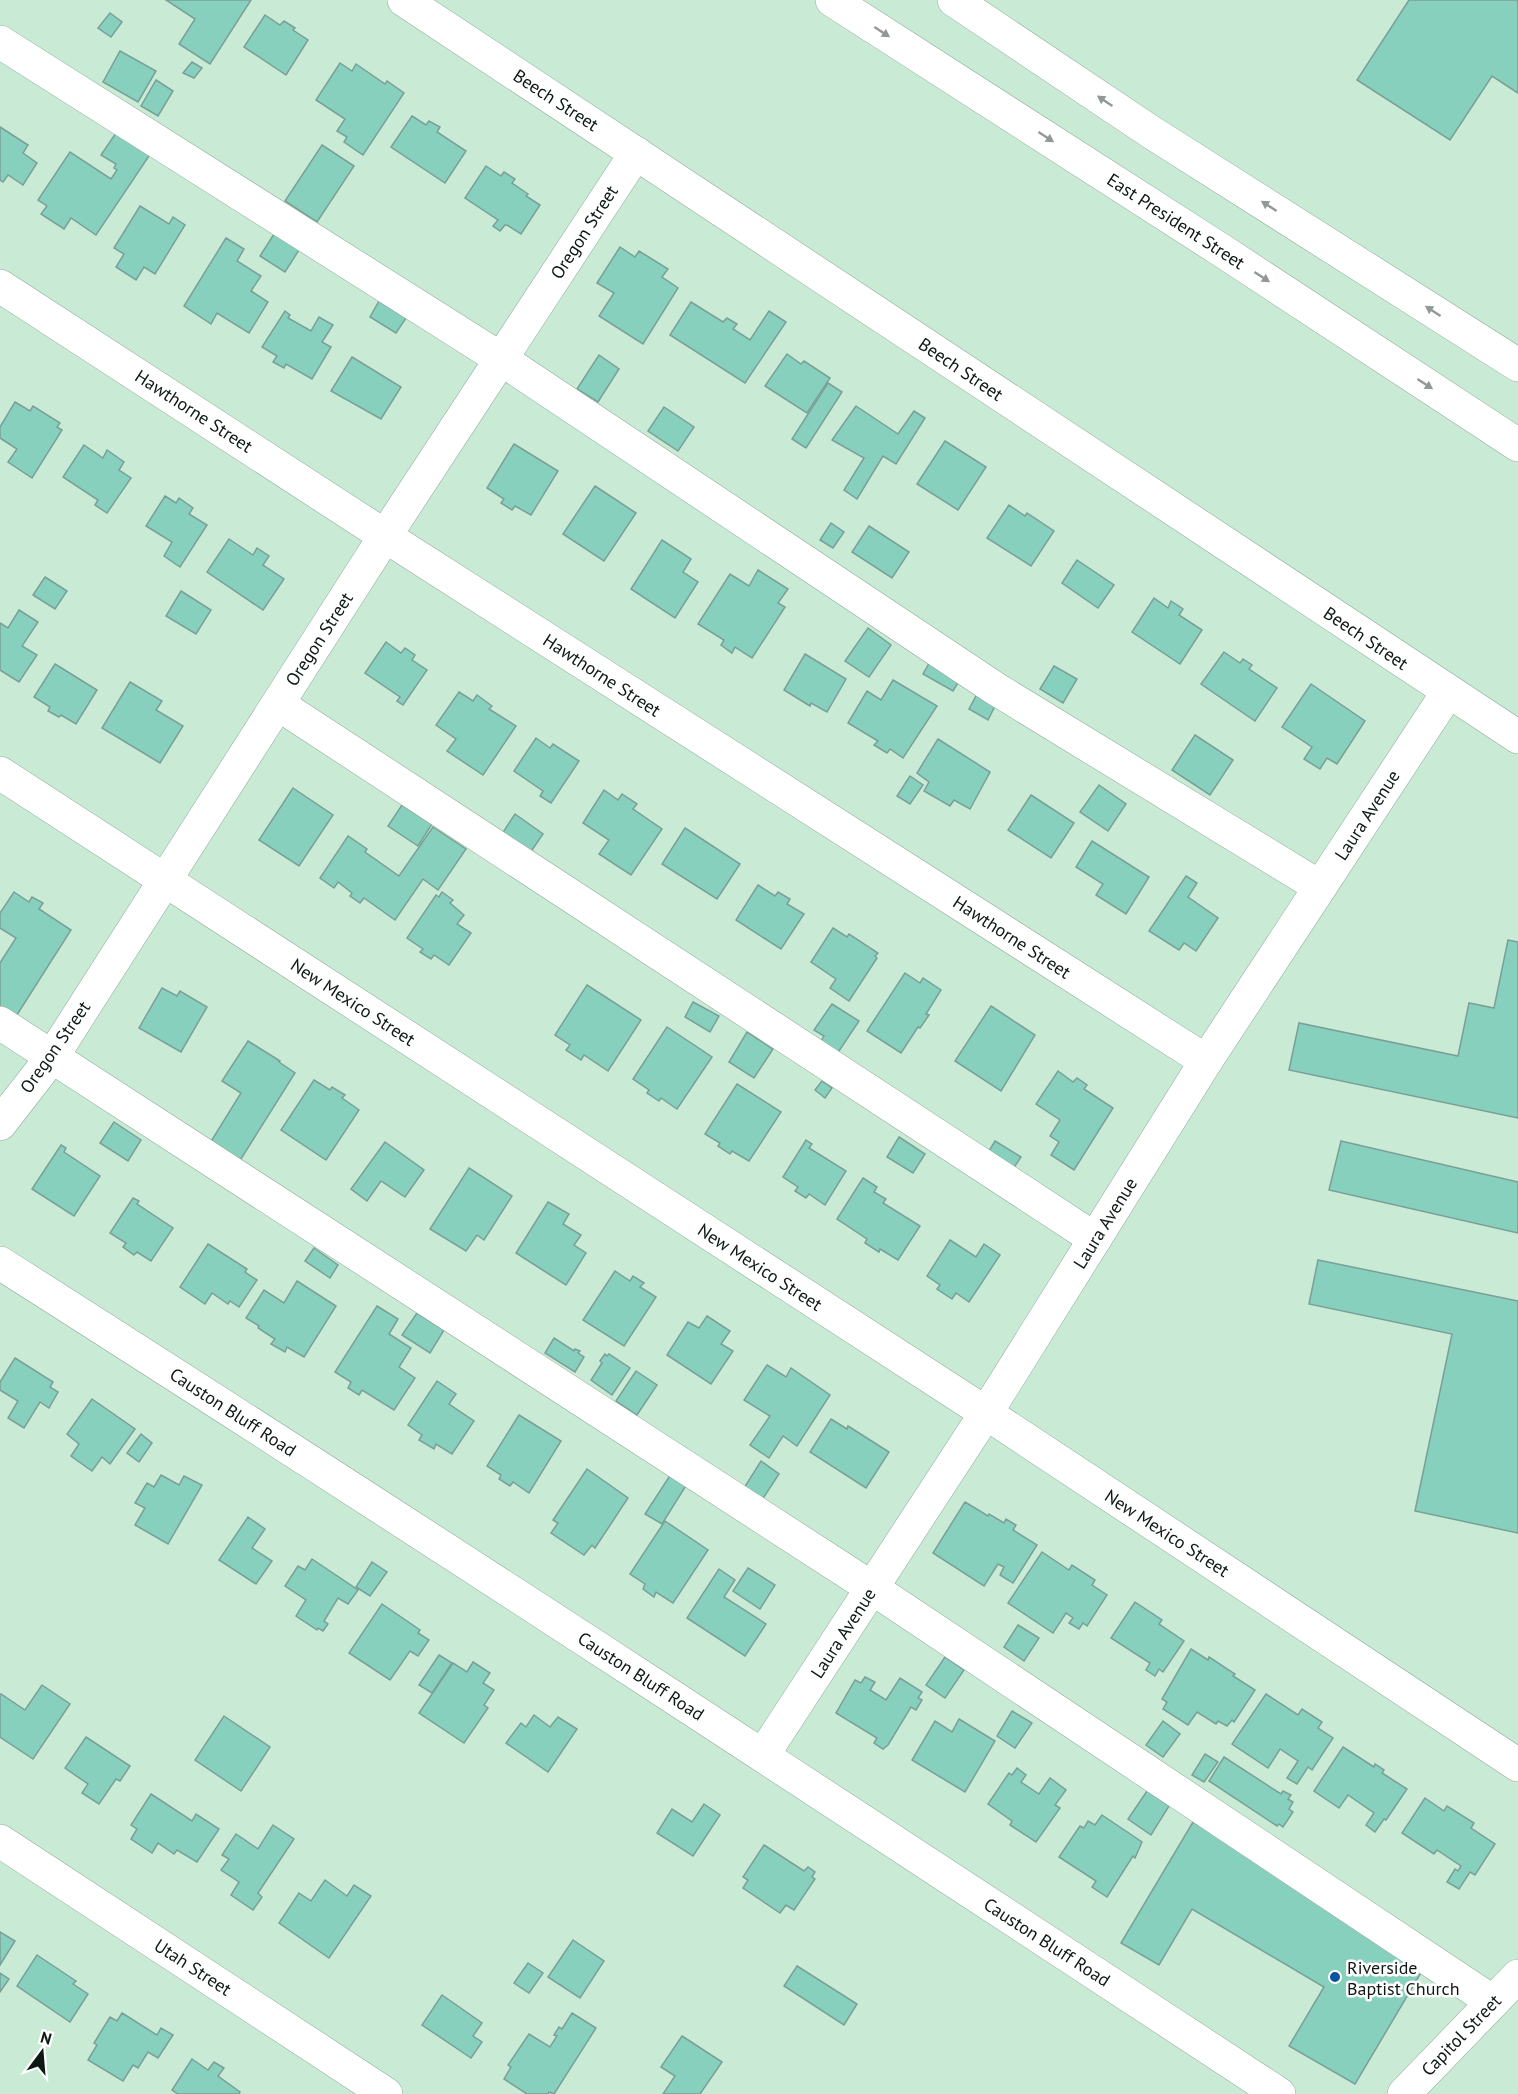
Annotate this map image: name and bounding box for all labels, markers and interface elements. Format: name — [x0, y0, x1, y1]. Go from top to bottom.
one-way arrow — [873, 26, 890, 37]
street label: Beech Street — [509, 64, 603, 136]
one-way arrow — [1097, 96, 1113, 107]
one-way arrow — [1037, 132, 1054, 143]
street label: East President Street — [1103, 168, 1249, 274]
street label: Oregon Street — [545, 181, 623, 283]
one-way arrow — [1261, 200, 1278, 211]
one-way arrow — [1254, 271, 1270, 283]
one-way arrow — [1426, 305, 1442, 317]
street label: Beech Street — [914, 332, 1008, 406]
street label: Hawthorne Street — [131, 364, 257, 458]
one-way arrow — [1417, 379, 1434, 390]
street label: Oregon Street — [280, 588, 358, 690]
street label: Beech Street — [1319, 601, 1413, 675]
street label: Hawthorne Street — [539, 628, 665, 722]
street label: Laura Avenue — [1329, 766, 1405, 864]
street label: Hawthorne Street — [949, 890, 1075, 984]
street label: New Mexico Street — [286, 953, 420, 1051]
street label: Oregon Street — [15, 996, 95, 1098]
street label: Laura Avenue — [1068, 1173, 1142, 1273]
street label: New Mexico Street — [693, 1218, 827, 1316]
street label: Causton Bluff Road — [165, 1363, 301, 1461]
street label: New Mexico Street — [1100, 1484, 1234, 1582]
street label: Laura Avenue — [805, 1584, 881, 1682]
street label: Causton Bluff Road — [573, 1627, 709, 1725]
street label: Causton Bluff Road — [979, 1893, 1115, 1991]
street label: Utah Street — [150, 1934, 236, 2000]
place label: Riverside Baptist Church — [1347, 1956, 1460, 2000]
marker: Riverside Baptist Church — [1328, 1970, 1342, 1984]
street label: Capitol Street — [1416, 1989, 1506, 2081]
north arrow — [12, 2022, 72, 2082]
text: N — [38, 2027, 54, 2049]

